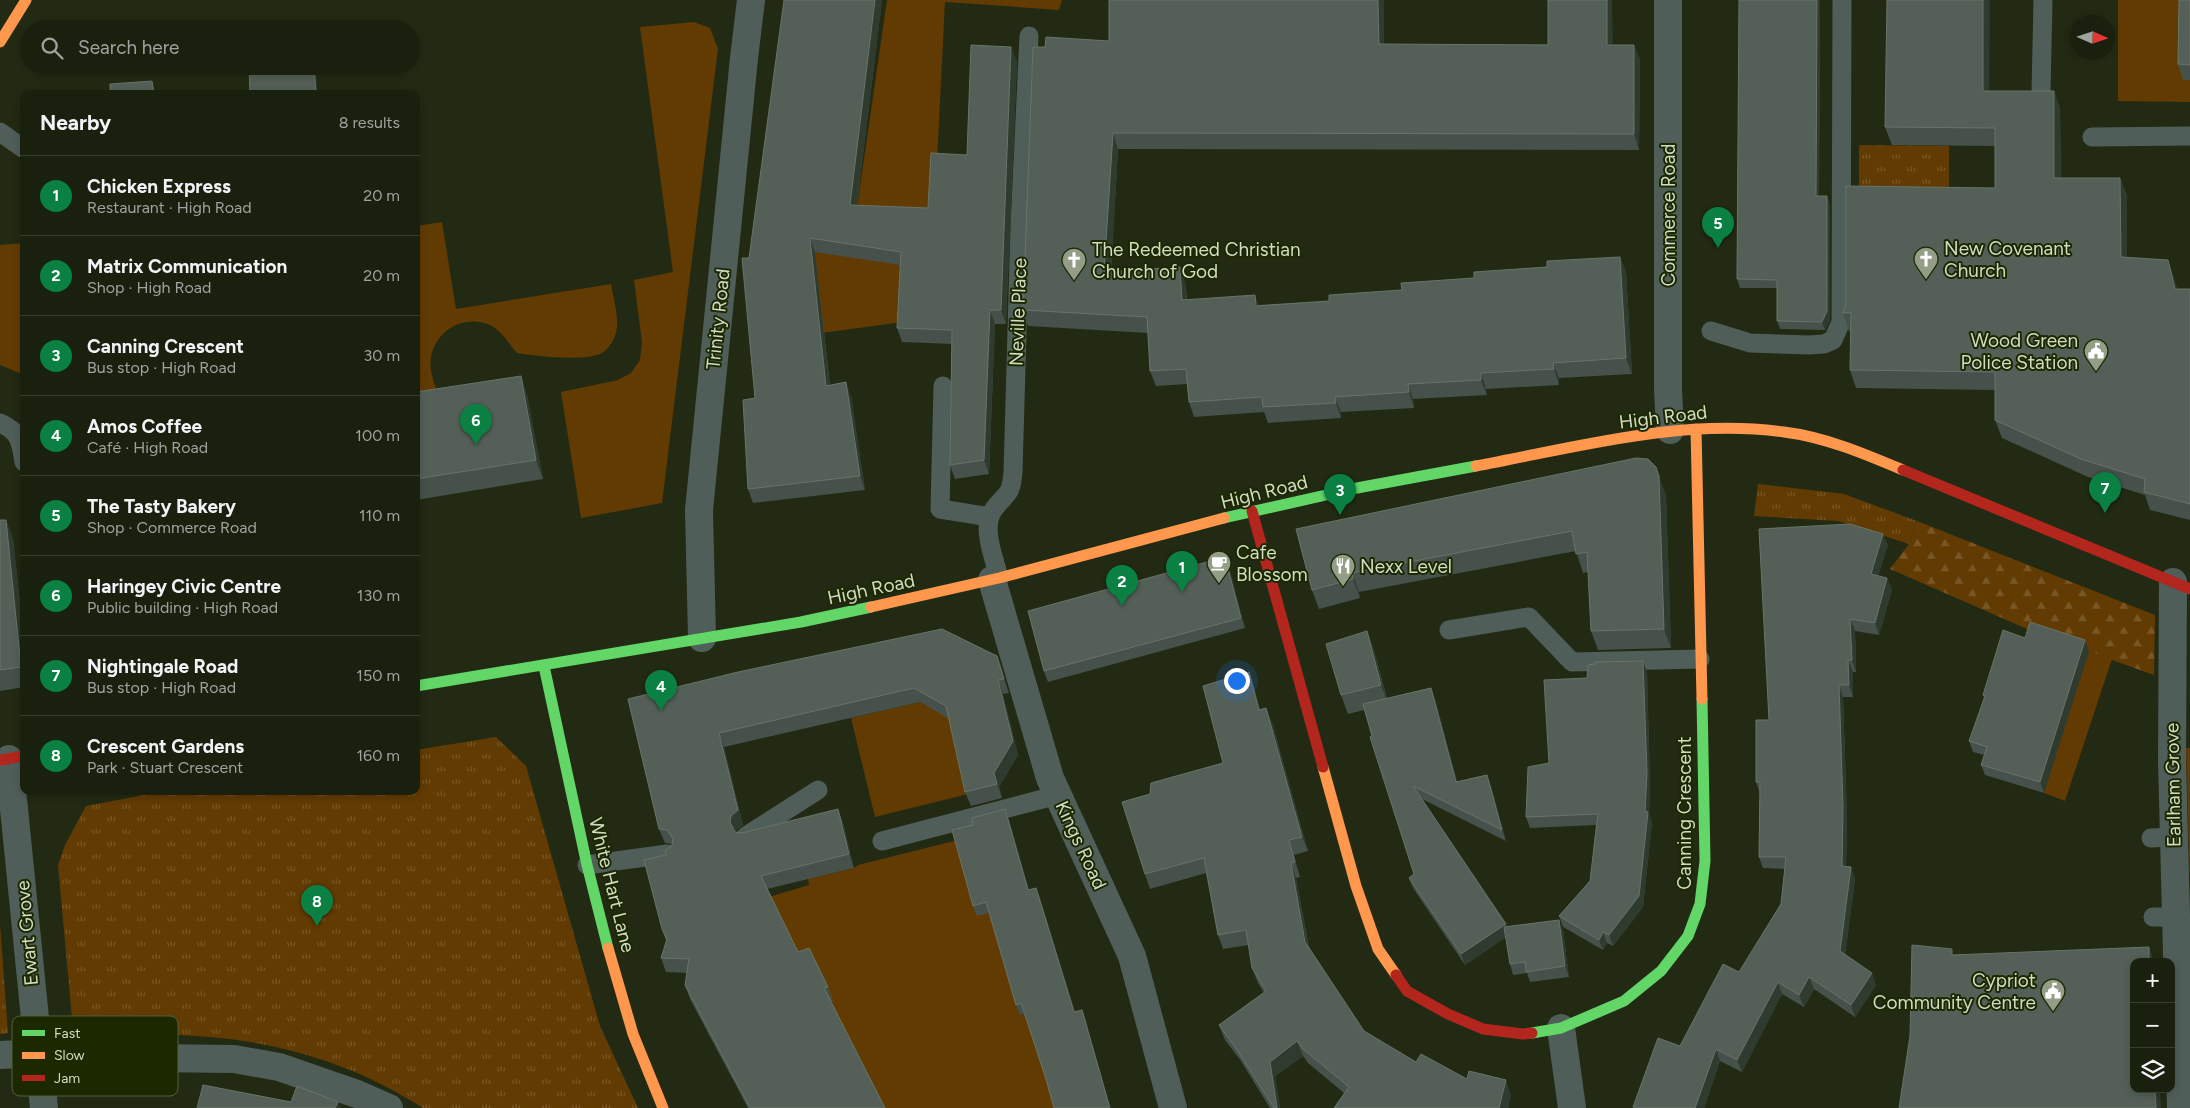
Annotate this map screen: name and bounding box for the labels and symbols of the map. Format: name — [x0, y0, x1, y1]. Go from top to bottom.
north arrow — [2070, 15, 2115, 60]
street label: Commerce Road — [1657, 144, 1680, 286]
pin: 5 — [1702, 207, 1734, 248]
place label: New Covenant Church — [1944, 237, 2071, 282]
place label: The Redeemed Christian Church of God — [1092, 238, 1301, 283]
church icon: New Covenant Church — [1913, 246, 1939, 280]
church icon: The Redeemed Christian Church of God — [1061, 247, 1087, 281]
street label: Neville Place — [1005, 258, 1031, 366]
street label: Trinity Road — [701, 268, 735, 370]
place label: Wood Green Police Station — [1961, 329, 2078, 374]
public building icon: Wood Green Police Station — [2083, 338, 2109, 372]
street label: High Road — [1617, 400, 1709, 434]
pin: 6 — [460, 404, 492, 445]
street label: High Road — [1218, 470, 1310, 514]
pin: 7 — [2089, 472, 2121, 513]
pin: 3 — [1324, 474, 1356, 515]
place label: Cafe Blossom — [1236, 541, 1308, 586]
cafe icon: Cafe Blossom — [1206, 550, 1232, 584]
pin: 1 — [1166, 551, 1198, 592]
restaurant icon: Nexx Level — [1330, 553, 1356, 587]
place label: Nexx Level — [1360, 555, 1452, 578]
pin: 2 — [1106, 565, 1138, 606]
street label: High Road — [825, 569, 917, 609]
your location — [1224, 668, 1250, 694]
pin: 4 — [645, 670, 677, 711]
street label: Earlham Grove — [2160, 723, 2186, 847]
street label: Canning Crescent — [1673, 736, 1696, 890]
street label: Kings Road — [1050, 797, 1112, 893]
street label: White Hart Lane — [584, 815, 640, 955]
street label: Ewart Grove — [11, 879, 43, 987]
pin: 8 — [301, 885, 333, 926]
place label: Cypriot Community Centre — [1873, 969, 2036, 1014]
public building icon: Cypriot Community Centre — [2040, 978, 2066, 1012]
legend — [12, 1016, 178, 1096]
text: Fast — [54, 1025, 80, 1042]
text: Slow — [54, 1047, 85, 1064]
text: Jam — [54, 1070, 80, 1087]

